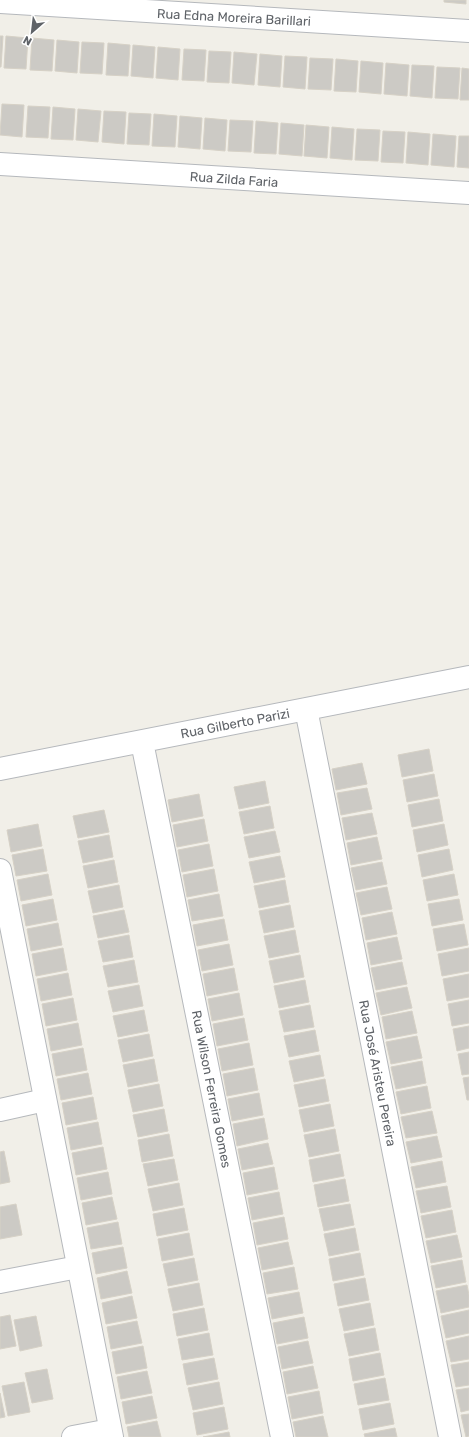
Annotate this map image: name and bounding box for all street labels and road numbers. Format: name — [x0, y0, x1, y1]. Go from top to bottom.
street label: Rua Edna Moreira Barillari — [157, 6, 311, 29]
street label: Rua Zilda Faria — [189, 169, 279, 190]
street label: Rua Gilberto Parizi — [179, 706, 291, 741]
street label: Rua José Aristeu Pereira — [356, 999, 399, 1148]
street label: Rua Wilson Ferreira Gomes — [189, 1009, 234, 1170]

